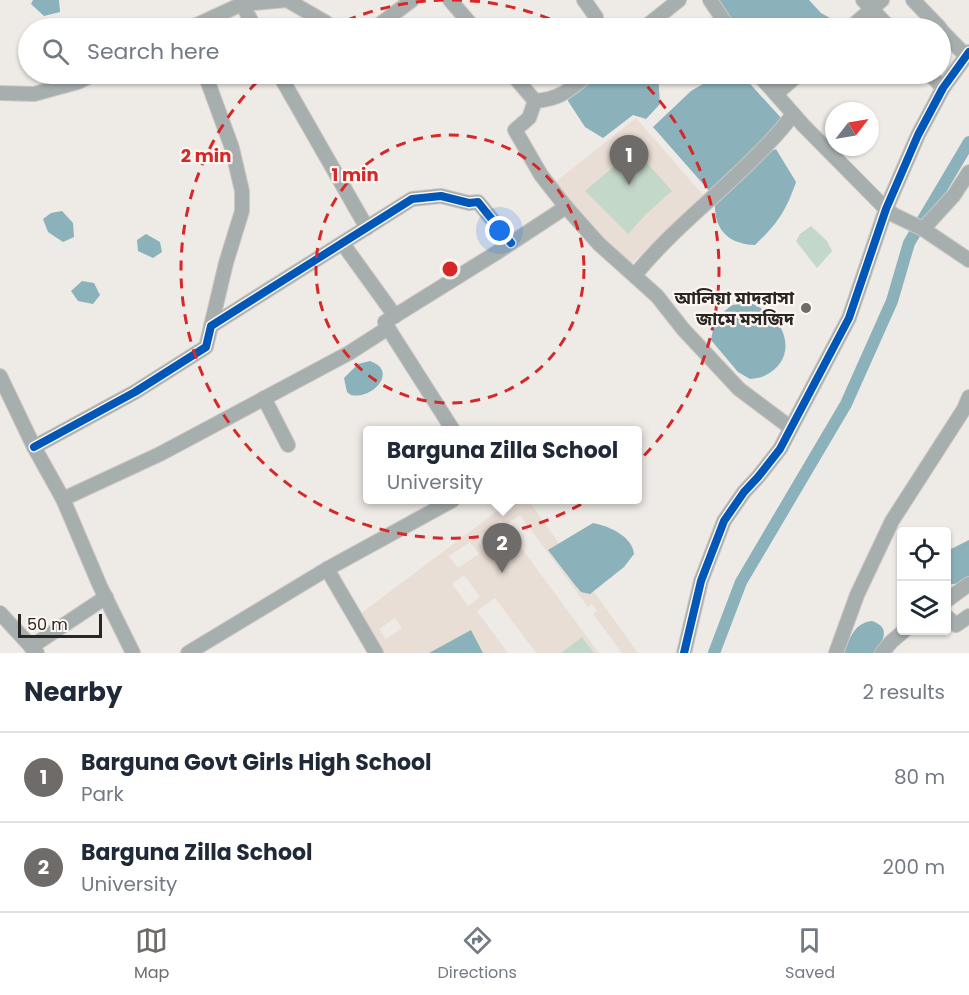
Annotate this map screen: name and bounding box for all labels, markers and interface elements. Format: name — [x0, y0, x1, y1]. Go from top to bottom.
search box — [18, 18, 951, 84]
icon: search — [39, 35, 72, 68]
text: Search here — [87, 36, 220, 67]
north arrow — [825, 102, 879, 156]
pin: 1 — [610, 136, 648, 185]
text: 2 min — [181, 143, 231, 168]
text: 1 min — [331, 162, 379, 187]
your location — [485, 216, 514, 245]
centre of rings — [440, 259, 460, 279]
place label: আলিয়া মাদরাসা জামে মসজিদ — [673, 285, 795, 331]
marker: আলিয়া মাদরাসা জামে মসজিদ — [799, 301, 813, 315]
popup — [363, 426, 642, 504]
text: Barguna Zilla School — [387, 435, 618, 466]
text: University — [387, 468, 483, 496]
pin: 2 — [482, 524, 522, 573]
map controls — [897, 527, 951, 635]
button: locate — [897, 527, 951, 581]
button: layers — [897, 581, 951, 635]
scale bar — [18, 611, 102, 638]
text: 50 m — [27, 613, 68, 636]
text: Nearby — [24, 674, 122, 710]
text: 2 results — [862, 678, 945, 706]
text: Barguna Govt Girls High School — [81, 747, 431, 778]
text: 1 — [40, 763, 47, 791]
text: 80 m — [894, 763, 945, 791]
text: Park — [81, 780, 124, 808]
text: Barguna Zilla School — [81, 837, 312, 868]
text: 2 — [38, 853, 49, 881]
text: 200 m — [882, 853, 945, 881]
text: University — [81, 870, 177, 898]
tab: Map — [134, 924, 169, 985]
tab: Directions — [438, 924, 517, 985]
tab: Saved — [785, 924, 835, 985]

